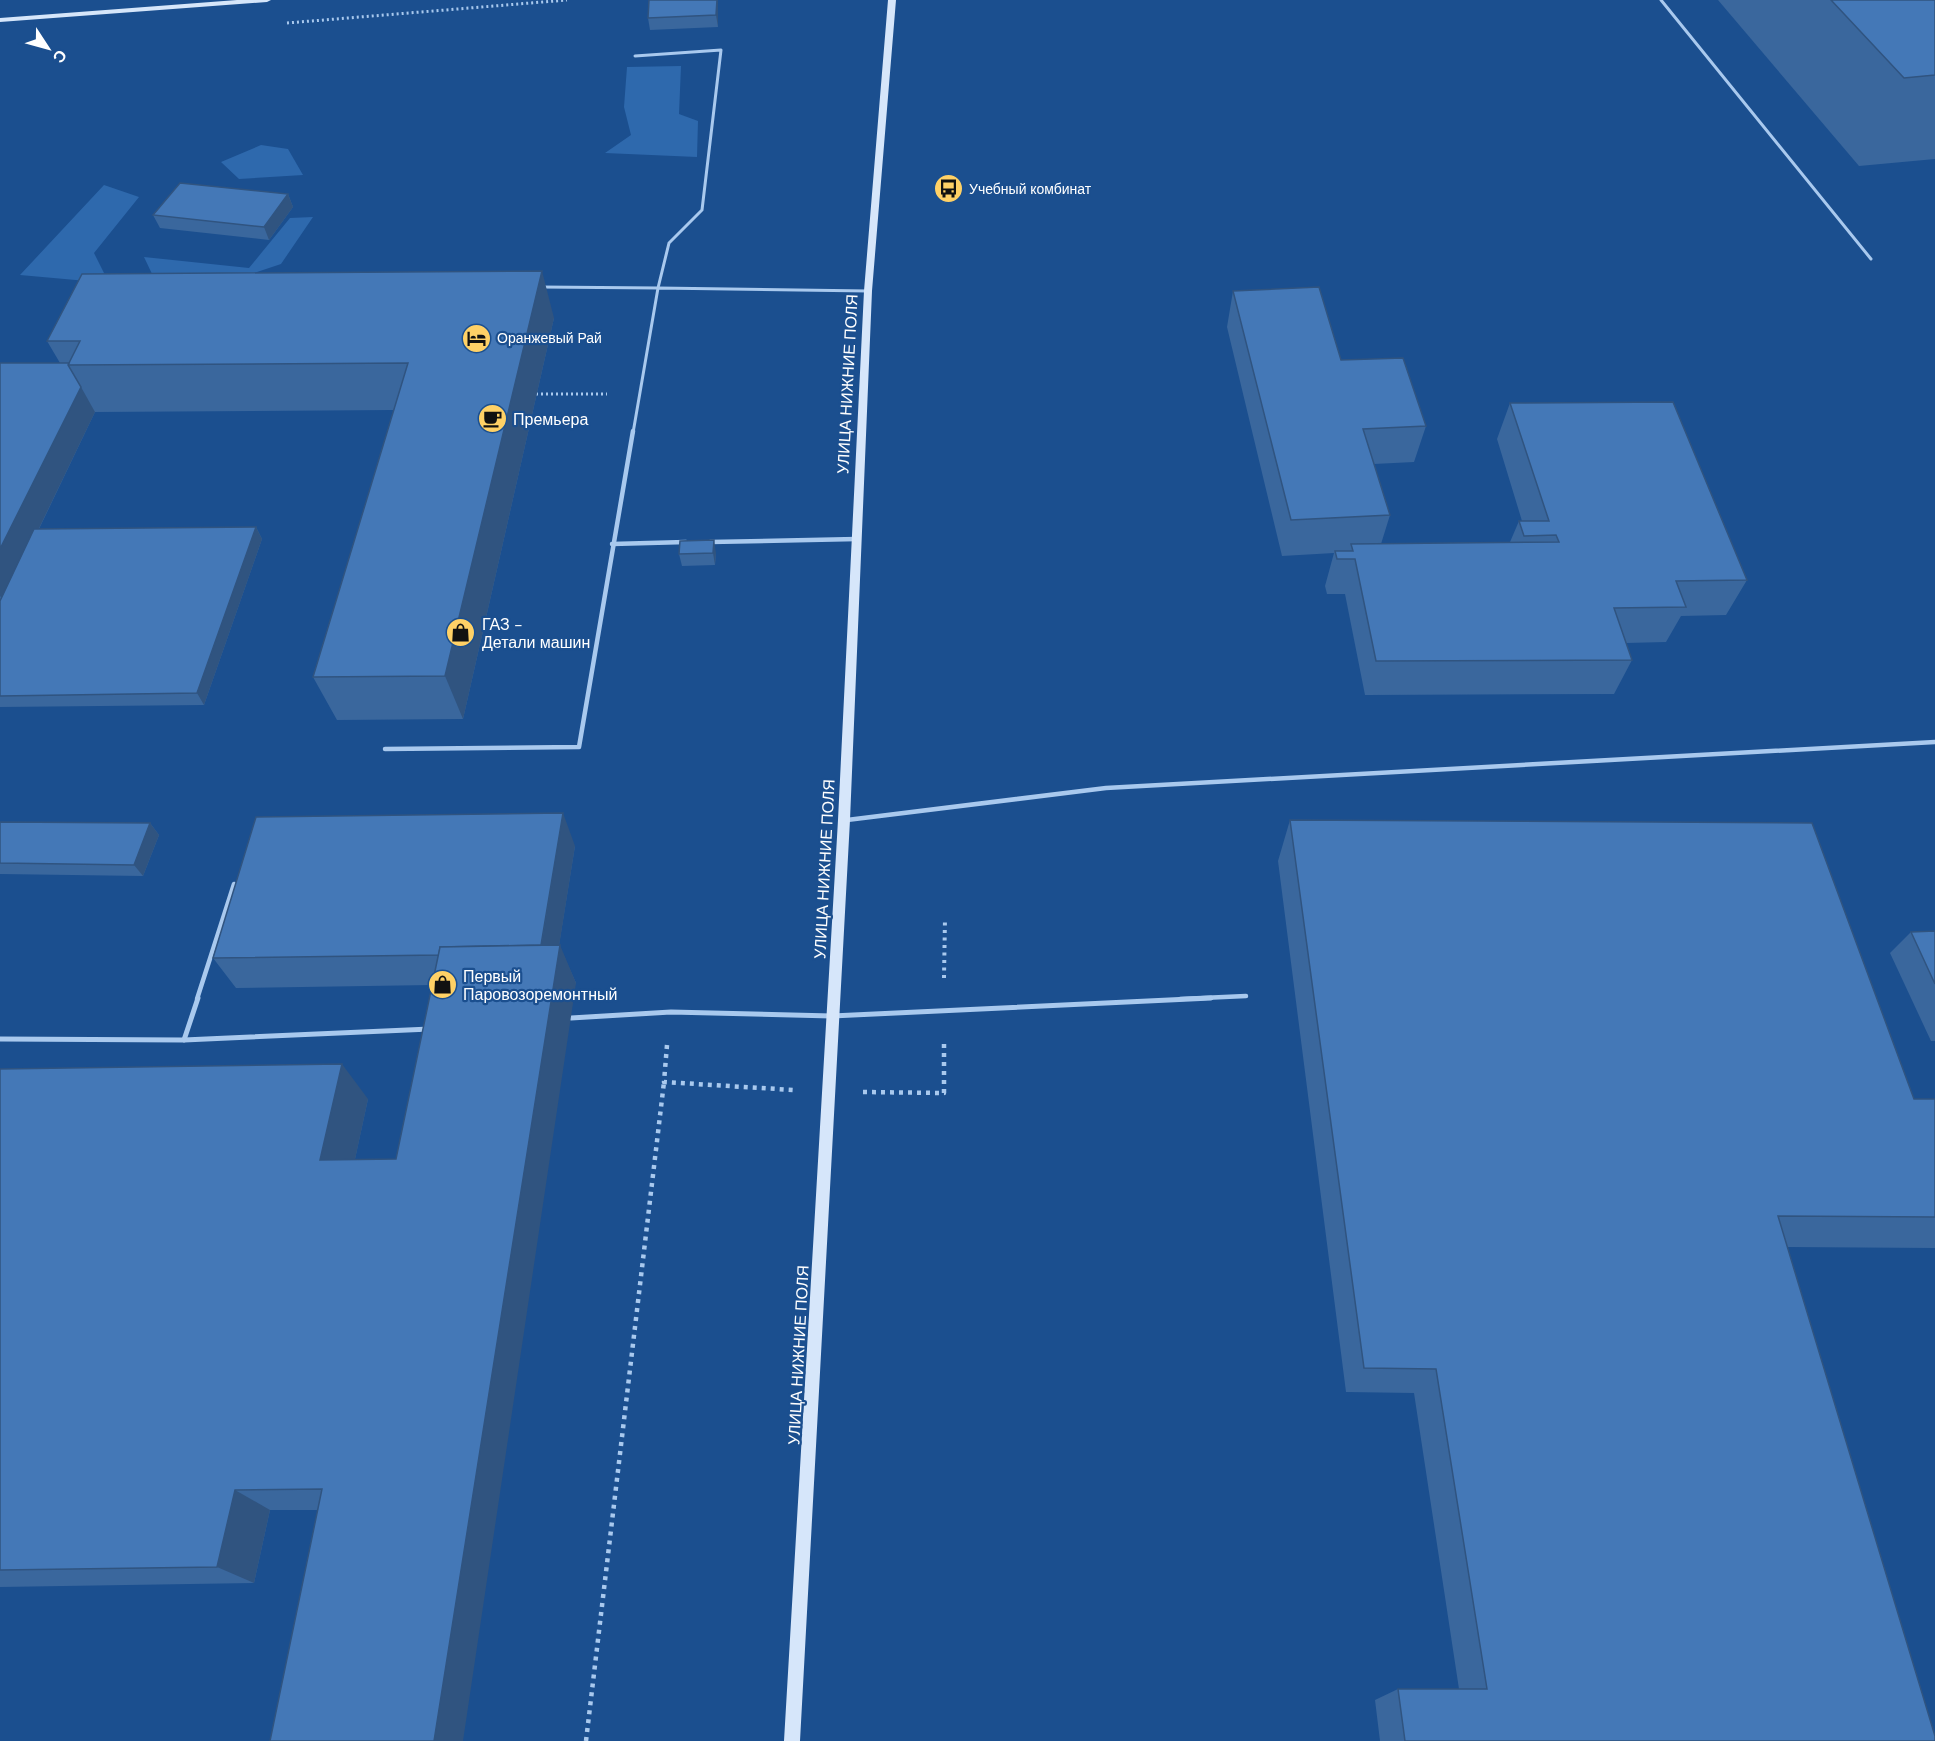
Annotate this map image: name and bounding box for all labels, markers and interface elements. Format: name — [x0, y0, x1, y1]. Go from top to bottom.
north arrow — [18, 18, 78, 78]
text: С — [48, 46, 72, 68]
bus stop icon: Учебный комбинат — [932, 173, 964, 205]
place label: Учебный комбинат — [969, 180, 1092, 198]
street label: УЛИЦА НИЖНИЕ ПОЛЯ — [832, 294, 863, 474]
hotel icon: Оранжевый Рай — [460, 322, 492, 354]
place label: Оранжевый Рай — [497, 329, 602, 347]
cafe icon: Премьера — [476, 403, 508, 435]
place label: Премьера — [513, 409, 588, 430]
place label: ГАЗ - Детали машин — [482, 614, 590, 653]
shop icon: ГАЗ - Детали машин — [445, 617, 477, 649]
street label: УЛИЦА НИЖНИЕ ПОЛЯ — [809, 779, 840, 959]
place label: Первый Паровозоремонтный — [463, 966, 617, 1005]
shop icon: Первый Паровозоремонтный — [426, 969, 458, 1001]
street label: УЛИЦА НИЖНИЕ ПОЛЯ — [783, 1265, 814, 1445]

